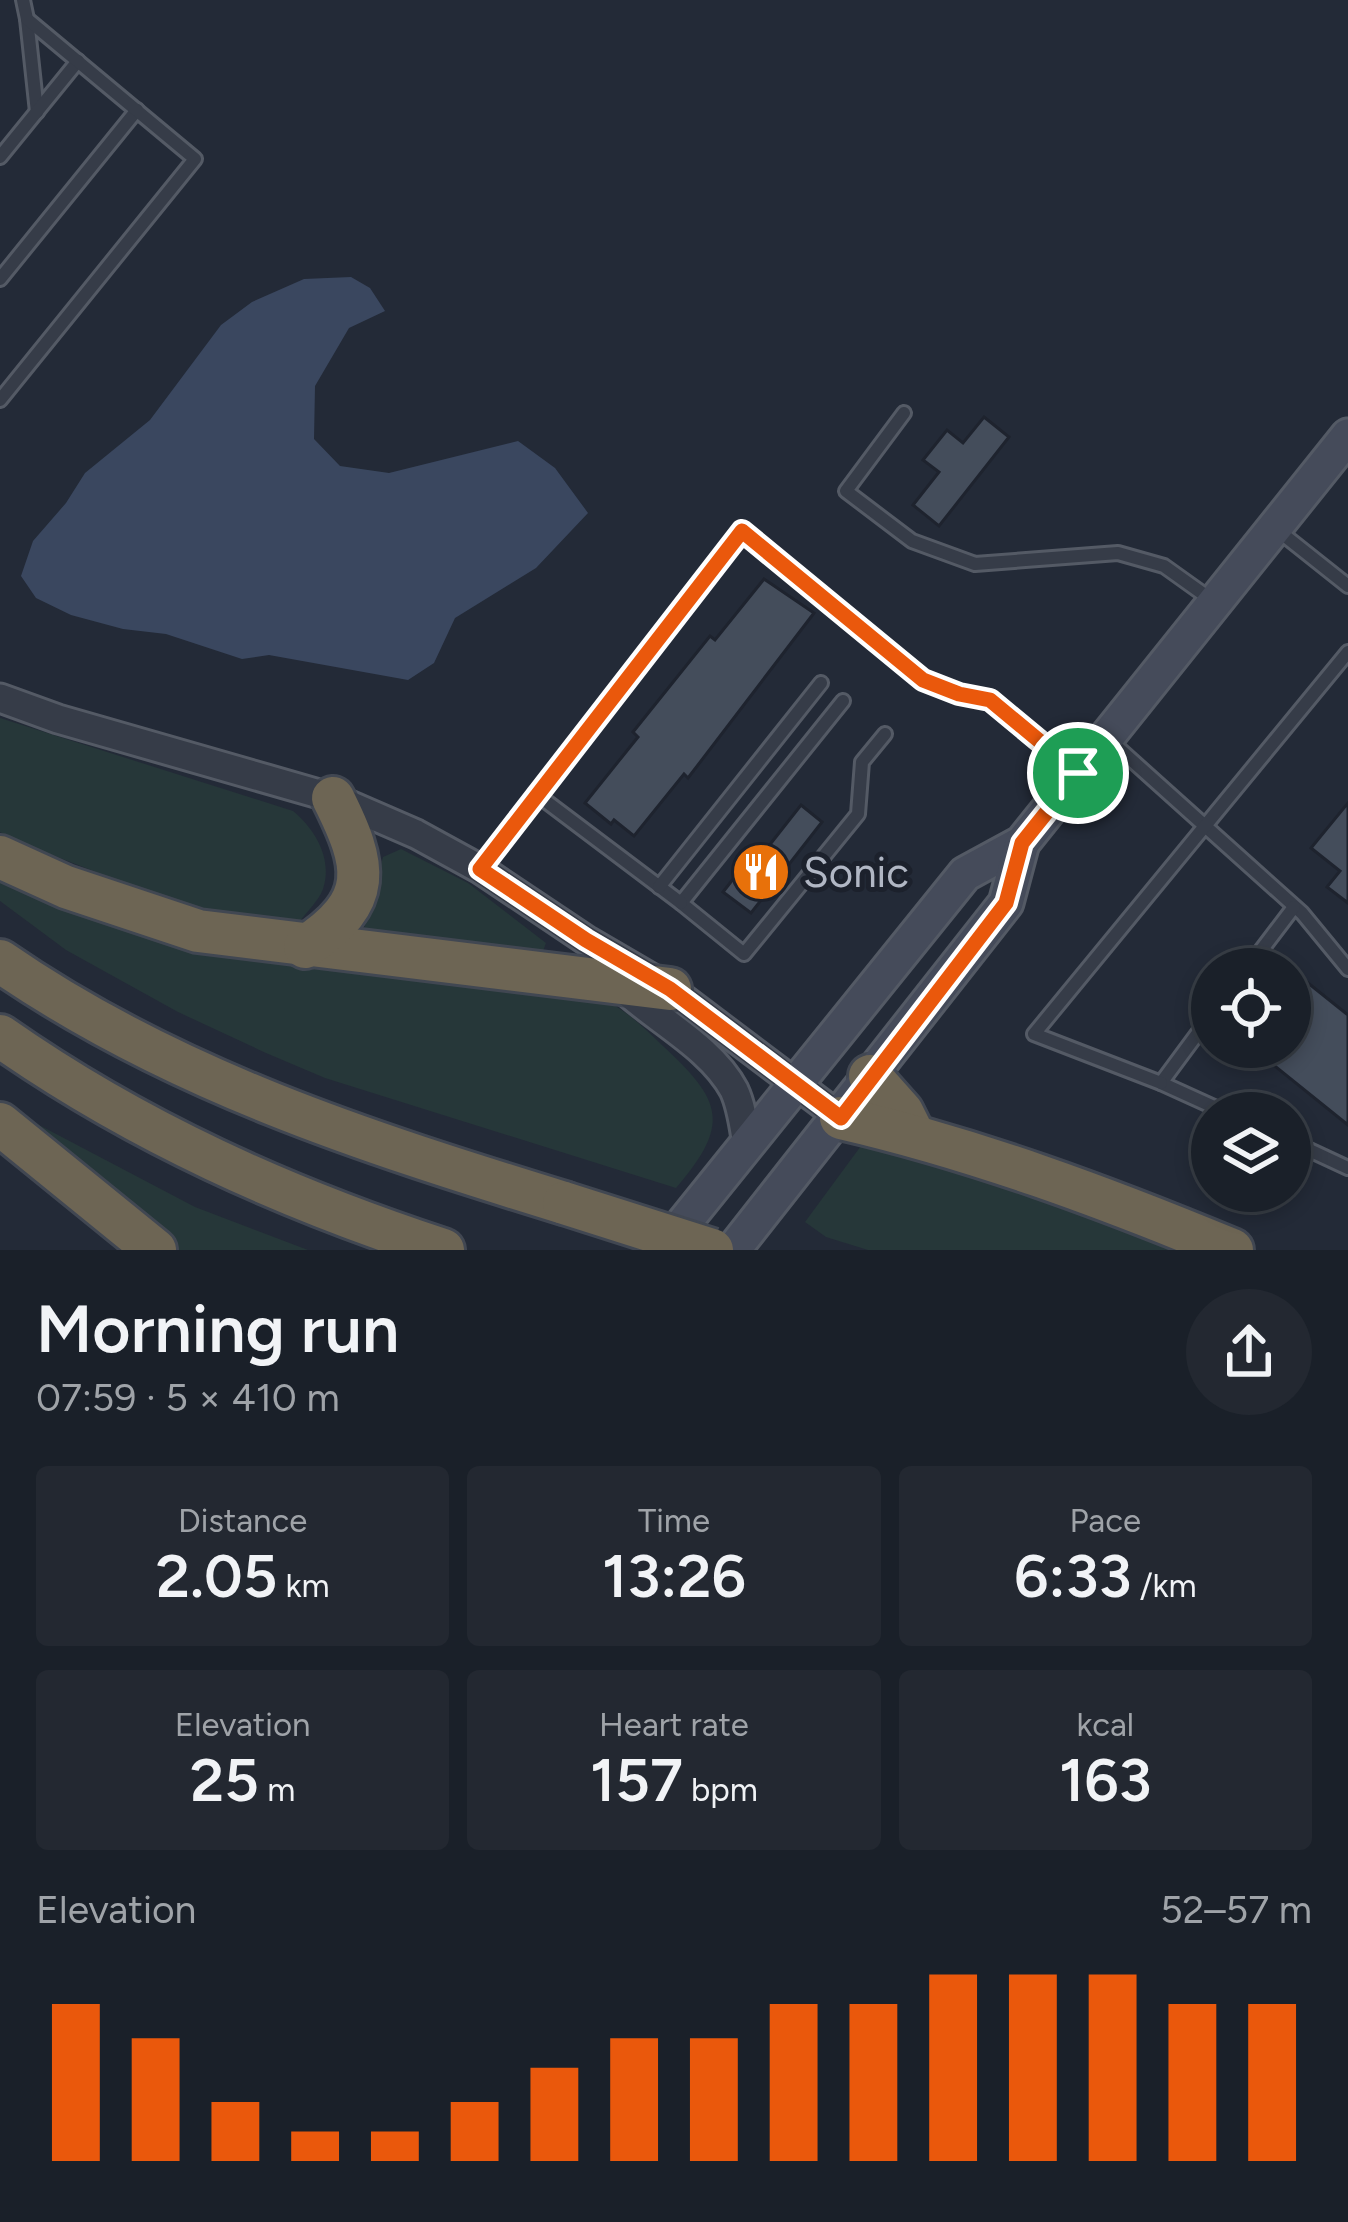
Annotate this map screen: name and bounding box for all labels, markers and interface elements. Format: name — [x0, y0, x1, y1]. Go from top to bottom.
pin — [1027, 722, 1129, 824]
icon: arrive — [1045, 740, 1111, 806]
restaurant icon: Sonic — [730, 841, 792, 903]
place label: Sonic — [803, 847, 909, 898]
map controls — [1191, 948, 1311, 1212]
button: locate — [1191, 948, 1311, 1068]
button: layers — [1191, 1092, 1311, 1212]
text: Morning run — [36, 1289, 399, 1369]
button: share — [1186, 1289, 1312, 1415]
text: 07:59 · 5 × 410 m — [36, 1374, 340, 1421]
text: Distance — [178, 1501, 307, 1540]
text: Time — [638, 1501, 710, 1540]
text: Pace — [1070, 1501, 1141, 1540]
text: 2.05 — [156, 1540, 277, 1612]
text: 13:26 — [602, 1540, 746, 1612]
text: 6:33 — [1014, 1540, 1132, 1612]
text: km — [277, 1566, 330, 1605]
text: /km — [1132, 1566, 1197, 1605]
text: Elevation — [175, 1705, 311, 1744]
text: Heart rate — [599, 1705, 749, 1744]
text: kcal — [1077, 1705, 1134, 1744]
text: 25 — [190, 1744, 259, 1816]
text: 157 — [590, 1744, 683, 1816]
text: 163 — [1059, 1744, 1152, 1816]
text: m — [259, 1770, 295, 1809]
text: bpm — [683, 1770, 758, 1809]
text: Elevation — [36, 1886, 196, 1933]
text: 52–57 m — [1160, 1886, 1312, 1933]

